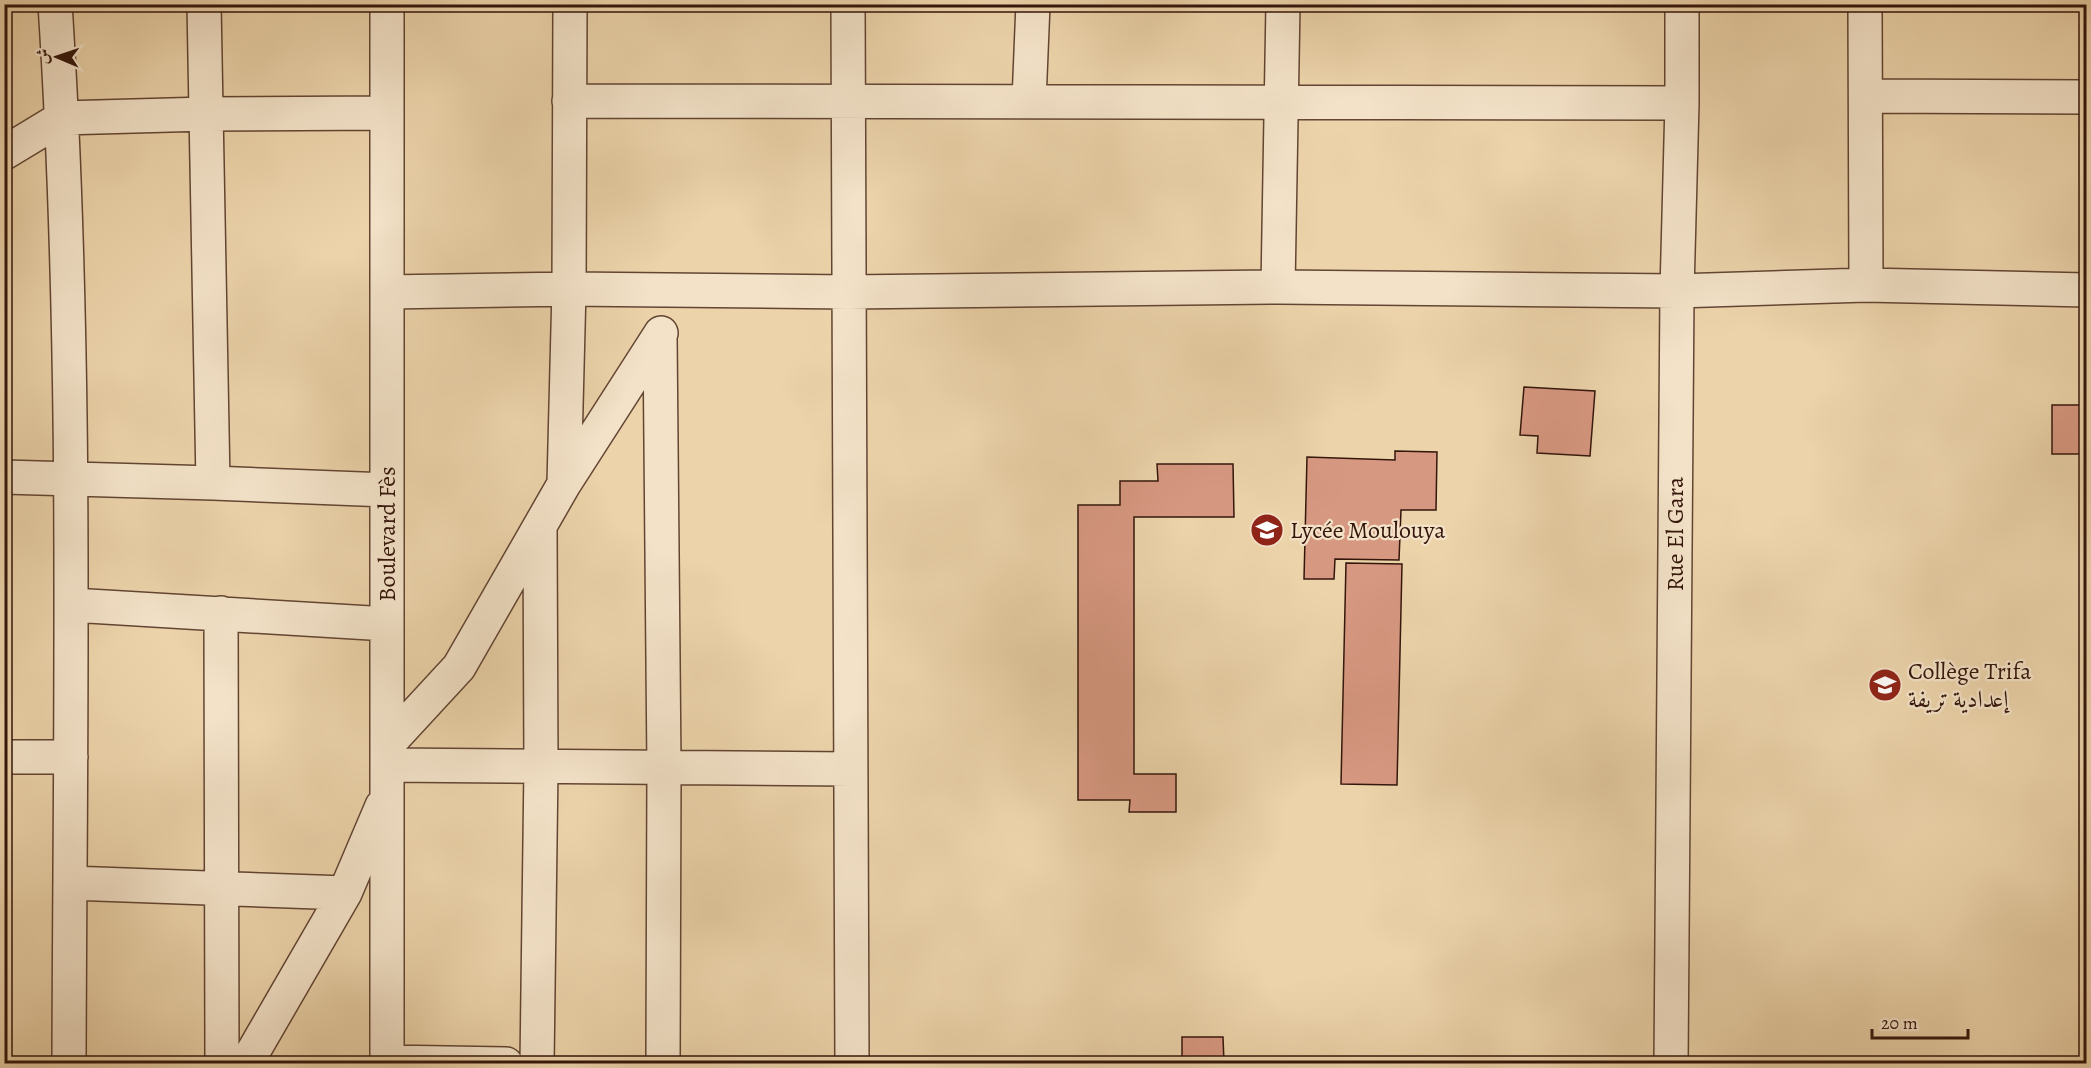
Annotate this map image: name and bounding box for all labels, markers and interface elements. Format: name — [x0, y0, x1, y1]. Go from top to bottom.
north arrow — [27, 27, 87, 87]
text: ش — [32, 48, 54, 65]
street label: Boulevard Fès — [371, 466, 403, 602]
street label: Rue El Gara — [1659, 476, 1691, 591]
school or university icon: Lycée Moulouya — [1249, 512, 1285, 548]
place label: Lycée Moulouya — [1290, 514, 1446, 546]
place label: Collège Trifa إعدادية تريفة — [1908, 655, 2032, 715]
school or university icon: Collège Trifa إعدادية تريفة — [1867, 667, 1903, 703]
scale bar — [1872, 1002, 1968, 1040]
text: 20 m — [1881, 1011, 1918, 1035]

